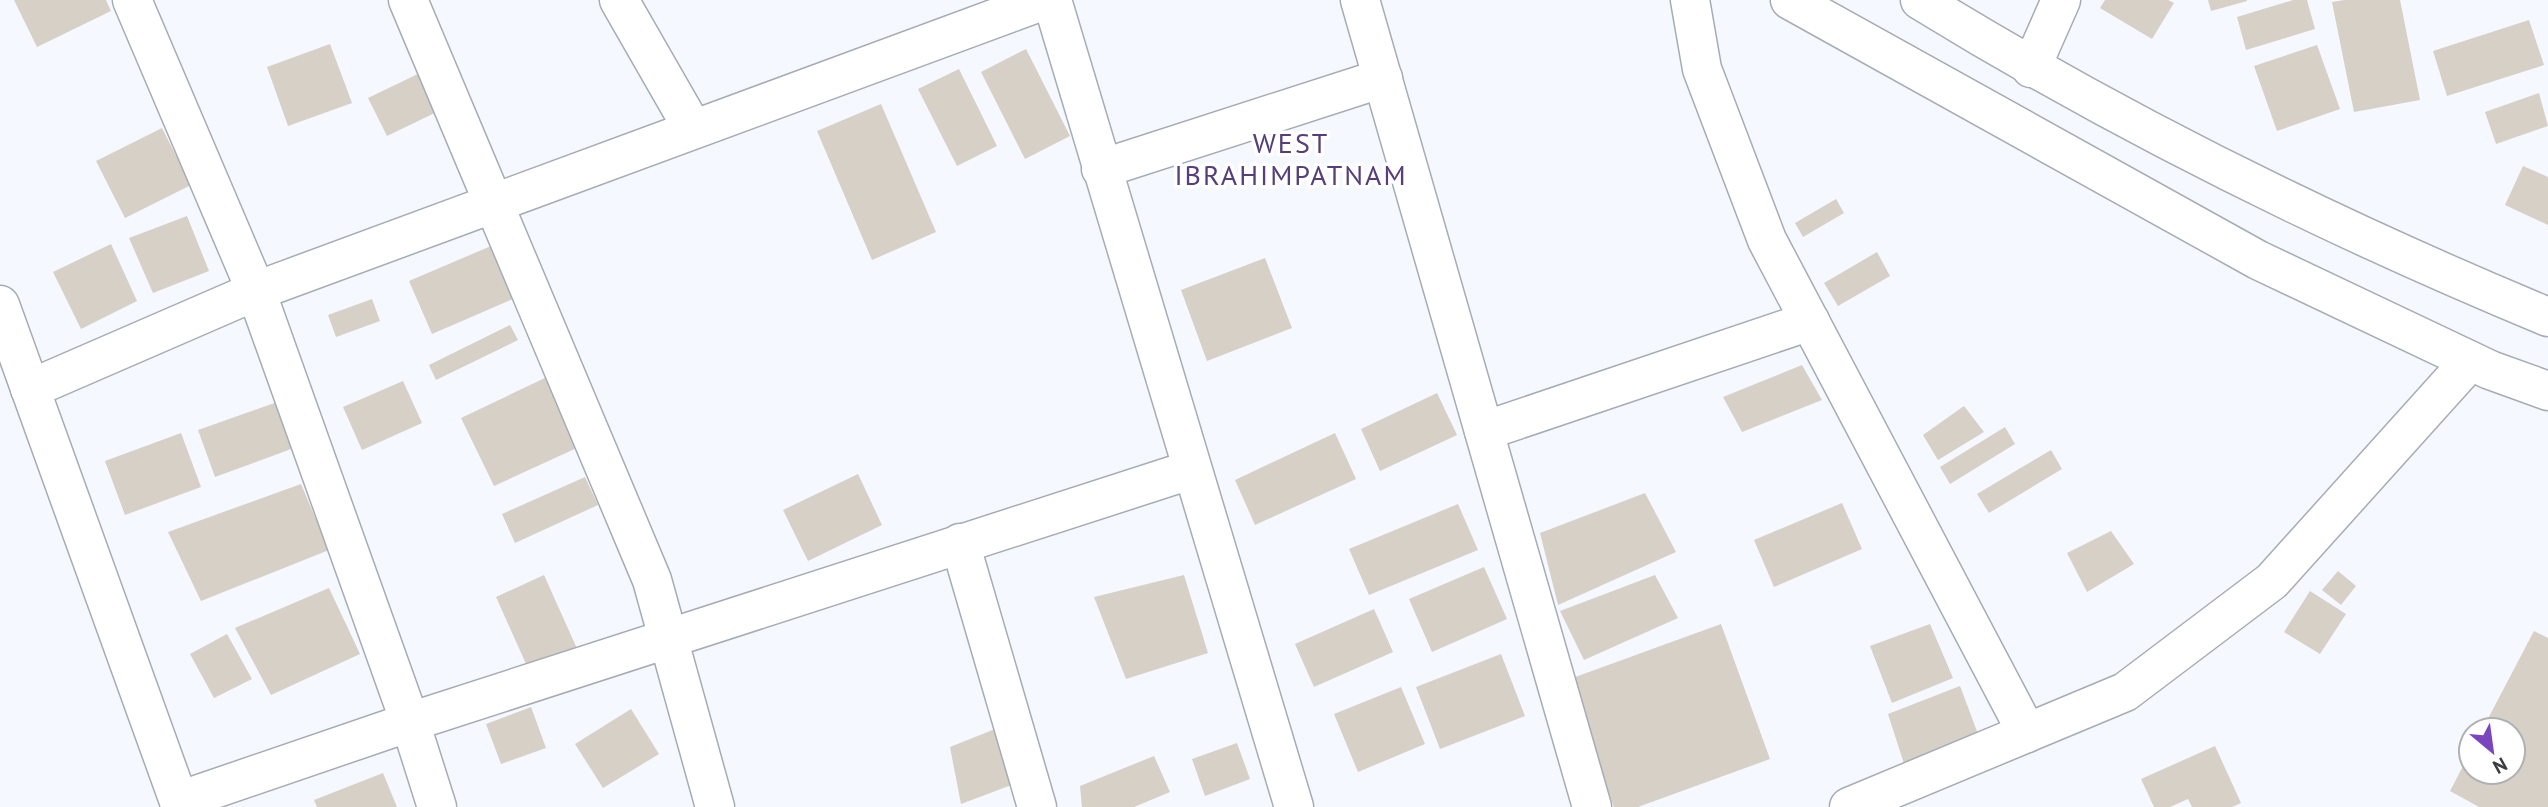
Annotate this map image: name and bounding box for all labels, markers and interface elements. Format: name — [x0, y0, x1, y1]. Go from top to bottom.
district label: WEST IBRAHIMPATNAM — [1174, 124, 1408, 193]
north arrow — [2457, 716, 2527, 786]
text: N — [2489, 752, 2512, 779]

